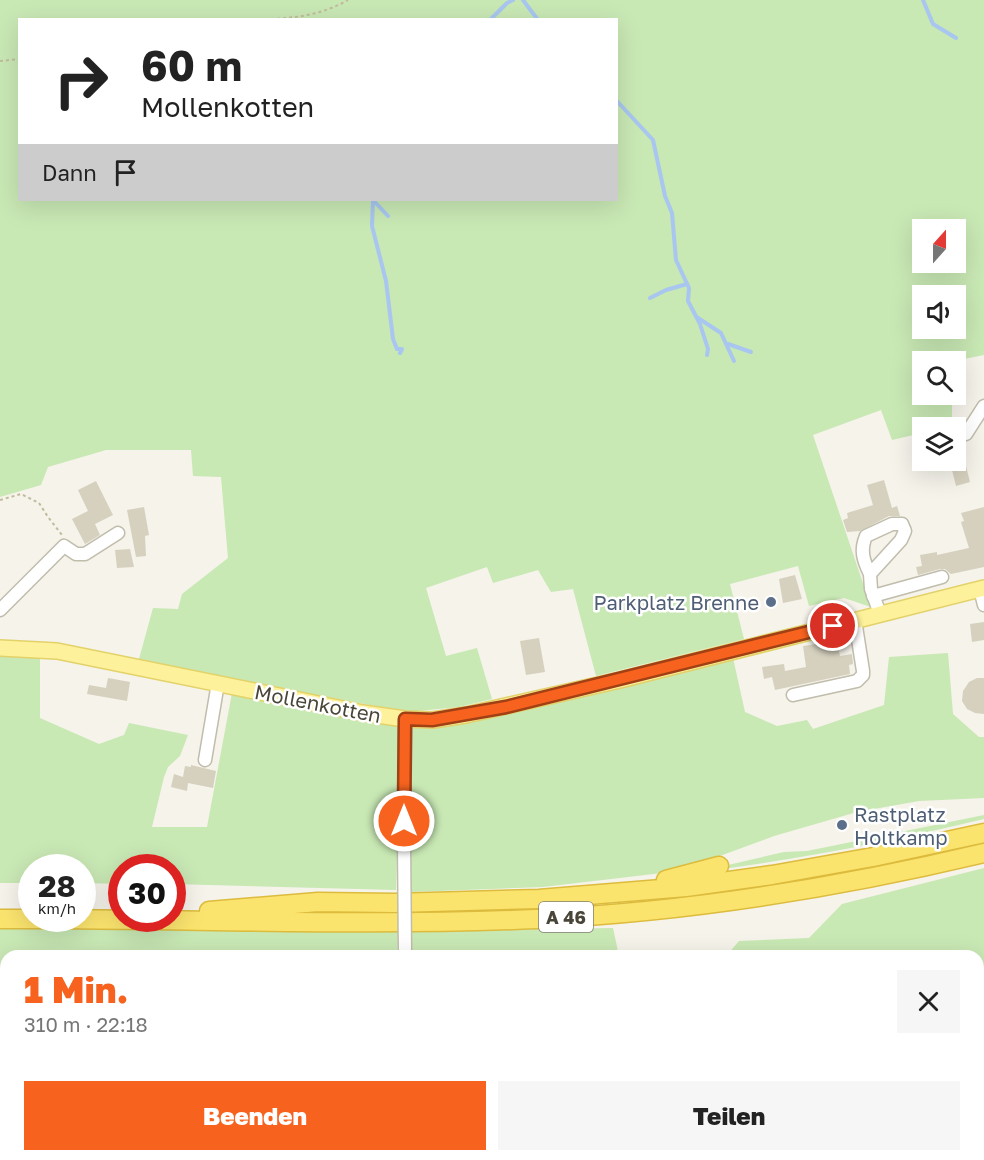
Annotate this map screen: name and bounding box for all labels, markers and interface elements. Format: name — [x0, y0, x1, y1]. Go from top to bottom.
text: 60 m — [141, 40, 242, 90]
icon: right — [42, 42, 120, 120]
text: Mollenkotten — [141, 91, 314, 123]
icon: arrive — [109, 156, 142, 189]
text: Dann — [42, 159, 97, 186]
north arrow — [912, 219, 966, 273]
map controls — [912, 219, 966, 471]
button: sound — [912, 285, 966, 339]
button: search — [912, 351, 966, 405]
button: layers — [912, 417, 966, 471]
place label: Parkplatz Brenne — [594, 590, 759, 614]
marker: Parkplatz Brenne — [764, 595, 778, 609]
pin — [807, 600, 858, 651]
icon: arrive — [816, 609, 849, 642]
street label: Mollenkotten — [253, 679, 383, 727]
position arrow — [372, 789, 436, 853]
place label: Rastplatz Holtkamp — [854, 802, 948, 849]
marker: Rastplatz Holtkamp — [835, 818, 849, 832]
speed limit sign: 30 — [108, 854, 186, 932]
text: 28 — [38, 868, 76, 904]
text: km/h — [38, 899, 76, 917]
road number: A 46 — [539, 902, 593, 932]
text: 1 Min. — [24, 968, 128, 1011]
button: close — [897, 970, 960, 1033]
text: 310 m · 22:18 — [24, 1012, 148, 1036]
button: Beenden — [24, 1081, 486, 1150]
button: Teilen — [498, 1081, 960, 1150]

